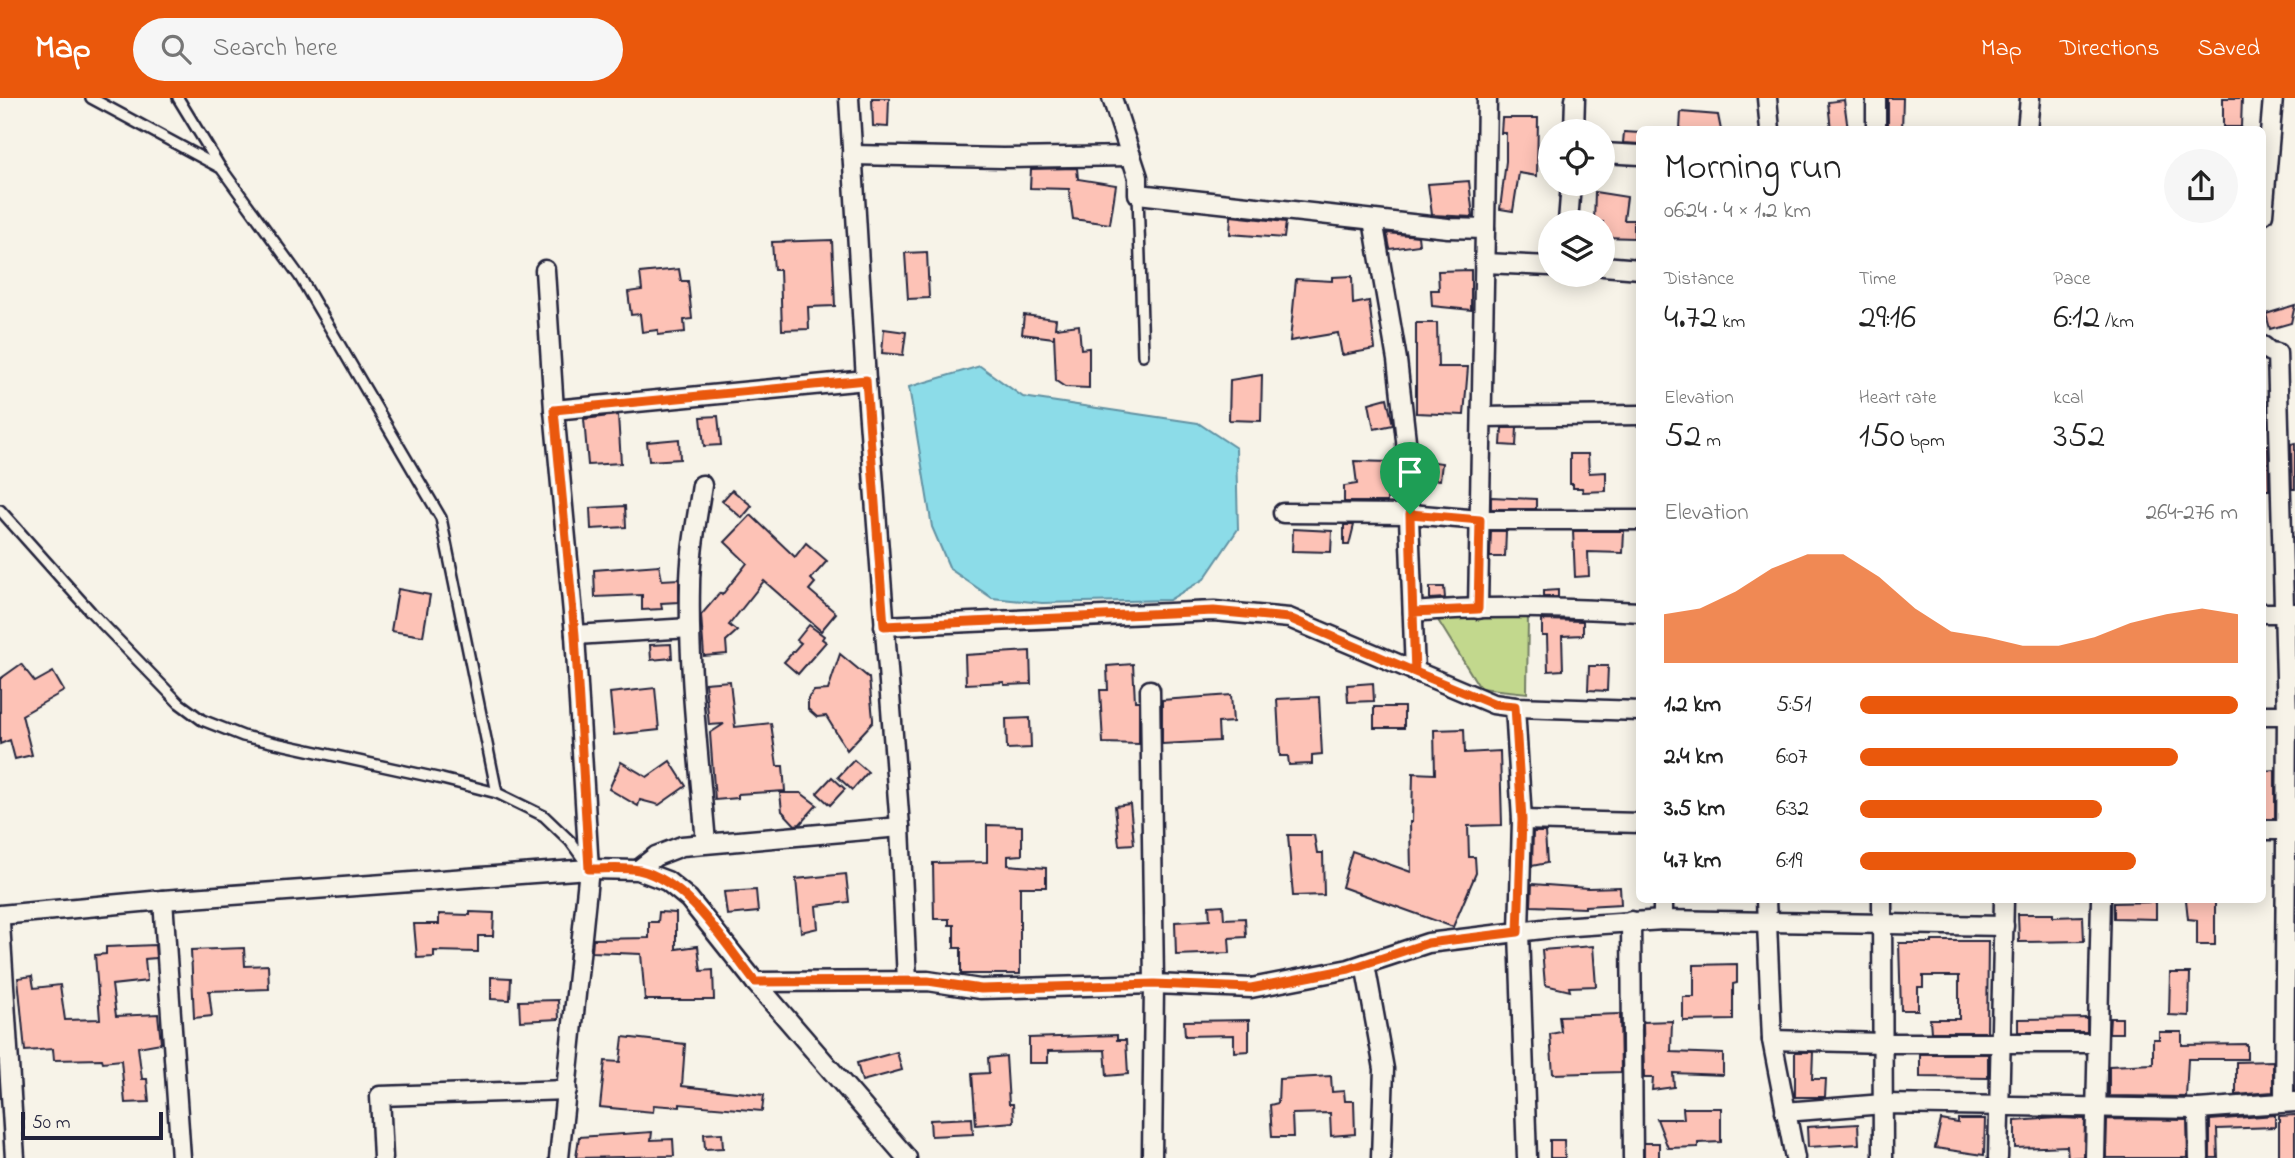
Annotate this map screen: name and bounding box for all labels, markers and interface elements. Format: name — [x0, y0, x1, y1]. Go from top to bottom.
search box — [133, 18, 623, 81]
text: Map — [35, 25, 91, 73]
icon: search — [157, 30, 195, 68]
text: Search here — [213, 30, 337, 68]
text: Map — [1981, 32, 2022, 67]
text: Directions — [2060, 32, 2159, 67]
text: Saved — [2197, 32, 2260, 67]
map controls — [1538, 119, 1615, 287]
button: locate — [1538, 119, 1615, 196]
text: Morning run — [1664, 141, 1842, 197]
button: share — [2164, 149, 2238, 223]
text: 06:24 · 4 × 1.2 km — [1664, 195, 1811, 228]
button: layers — [1538, 210, 1615, 287]
text: Distance — [1664, 266, 1734, 293]
text: Time — [1859, 266, 1896, 293]
text: Pace — [2053, 266, 2090, 293]
text: 4.72 — [1664, 293, 1717, 344]
text: 29:16 — [1859, 293, 1916, 344]
text: 6:12 — [2053, 293, 2100, 344]
text: km — [1717, 309, 1745, 336]
text: /km — [2100, 309, 2134, 336]
text: Elevation — [1664, 385, 1734, 412]
text: Heart rate — [1859, 385, 1937, 412]
text: kcal — [2053, 385, 2084, 412]
text: 52 — [1664, 412, 1701, 463]
text: 150 — [1859, 412, 1905, 463]
text: 352 — [2053, 412, 2105, 463]
text: m — [1701, 428, 1721, 455]
text: bpm — [1905, 428, 1945, 455]
pin — [1380, 442, 1440, 514]
icon: arrive — [1391, 453, 1429, 491]
text: Elevation — [1664, 497, 1749, 530]
text: 264–276 m — [2146, 497, 2238, 530]
text: 1.2 km — [1664, 689, 1721, 722]
text: 5:51 — [1776, 689, 1812, 722]
text: 2.4 km — [1664, 741, 1723, 774]
text: 6:07 — [1776, 741, 1808, 774]
text: 3.5 km — [1664, 793, 1725, 826]
text: 6:32 — [1776, 793, 1809, 826]
text: 4.7 km — [1664, 845, 1721, 878]
text: 6:19 — [1776, 845, 1802, 878]
scale bar — [21, 1109, 163, 1141]
text: 50 m — [32, 1110, 71, 1137]

